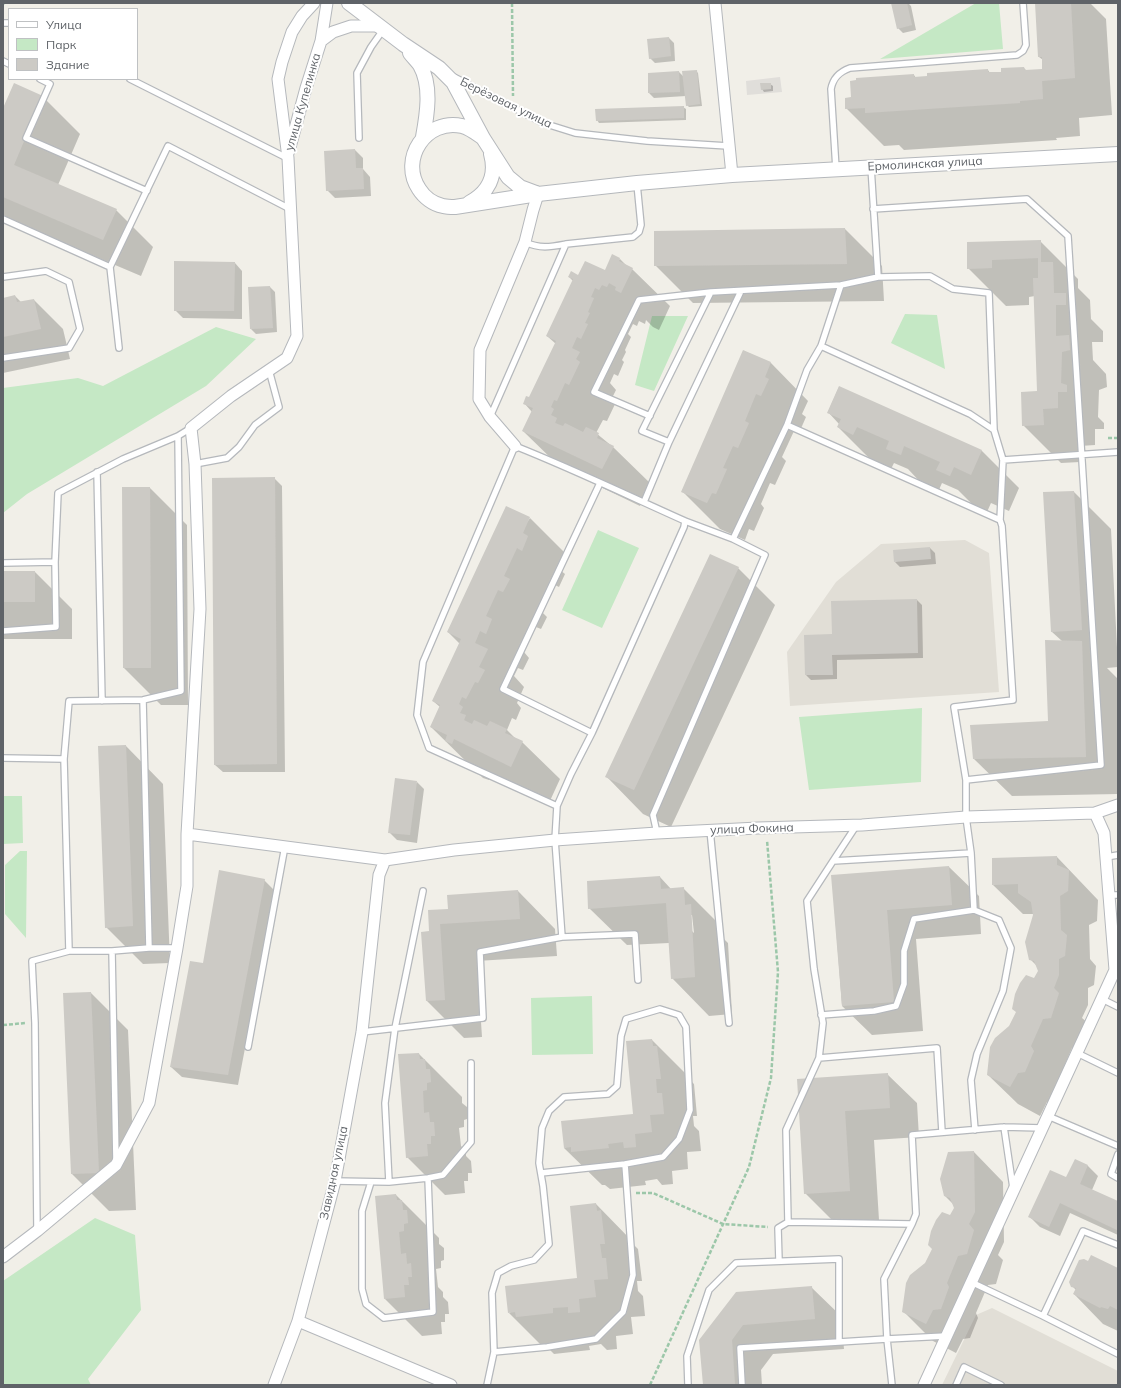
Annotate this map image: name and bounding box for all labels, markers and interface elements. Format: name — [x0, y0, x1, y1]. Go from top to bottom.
legend — [8, 8, 138, 80]
text: Улица — [46, 17, 82, 32]
text: Парк — [46, 37, 76, 52]
street label: улица Купелинка — [282, 51, 324, 153]
text: Здание — [46, 57, 89, 72]
street label: Берёзовая улица — [458, 74, 554, 132]
street label: Ермолинская улица — [867, 154, 983, 174]
street label: улица Фокина — [710, 820, 794, 838]
street label: Завидная улица — [317, 1125, 351, 1221]

